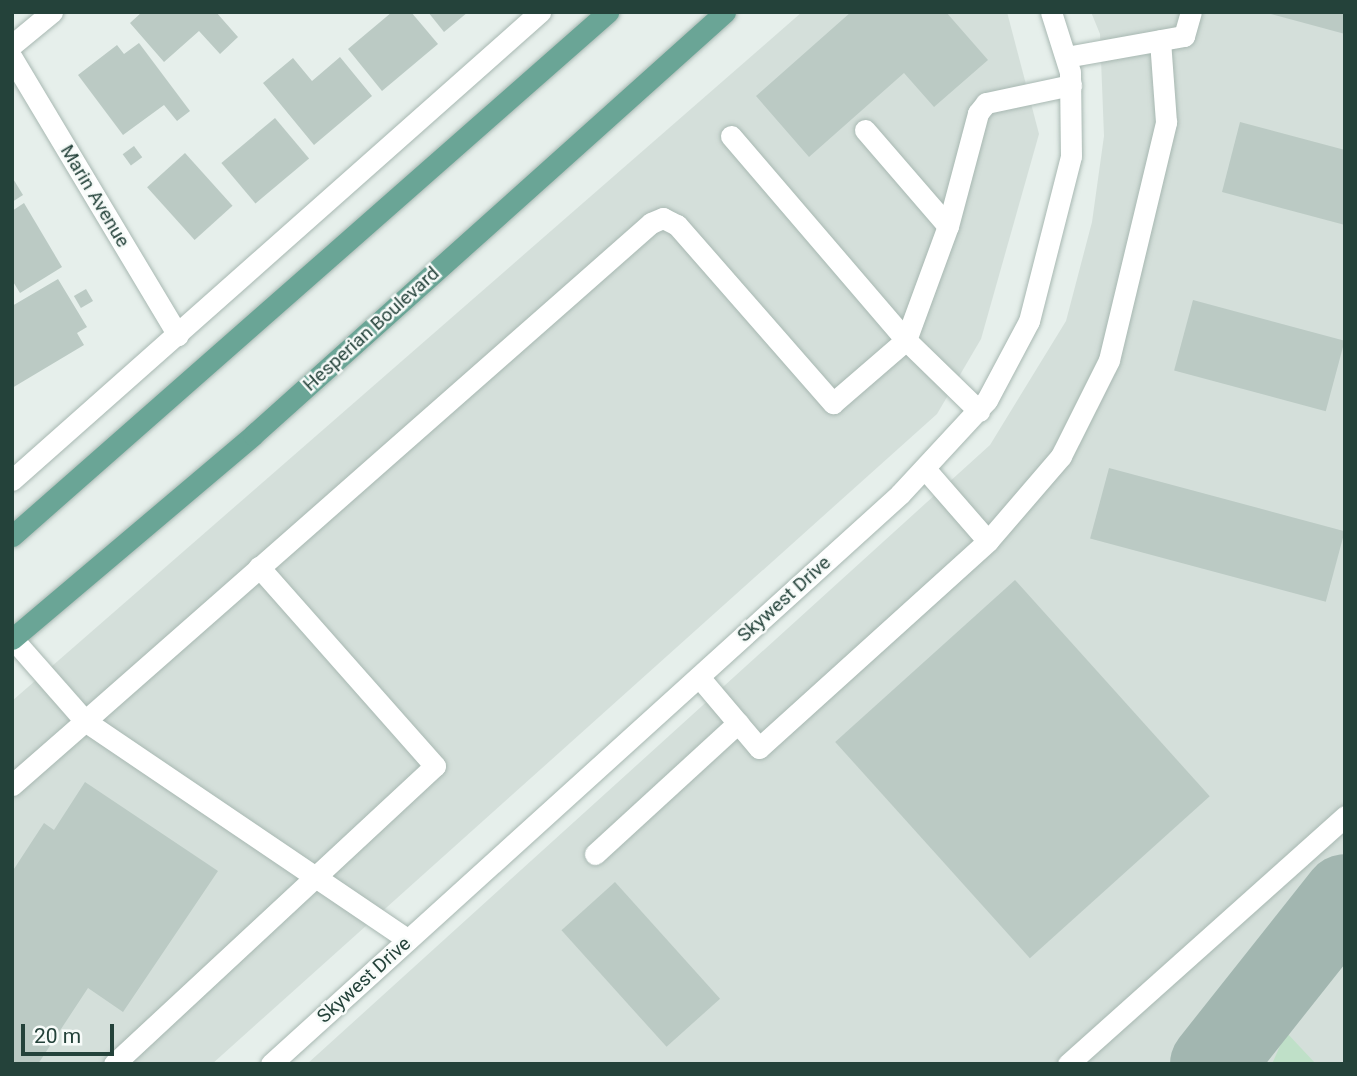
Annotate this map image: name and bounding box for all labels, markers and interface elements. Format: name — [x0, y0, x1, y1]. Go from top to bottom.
street label: Marin Avenue — [56, 141, 134, 251]
street label: Hesperian Boulevard — [298, 262, 444, 396]
street label: Skywest Drive — [733, 551, 835, 647]
street label: Skywest Drive — [313, 932, 415, 1028]
scale bar — [24, 1010, 117, 1054]
text: 20 m — [34, 1024, 81, 1048]

